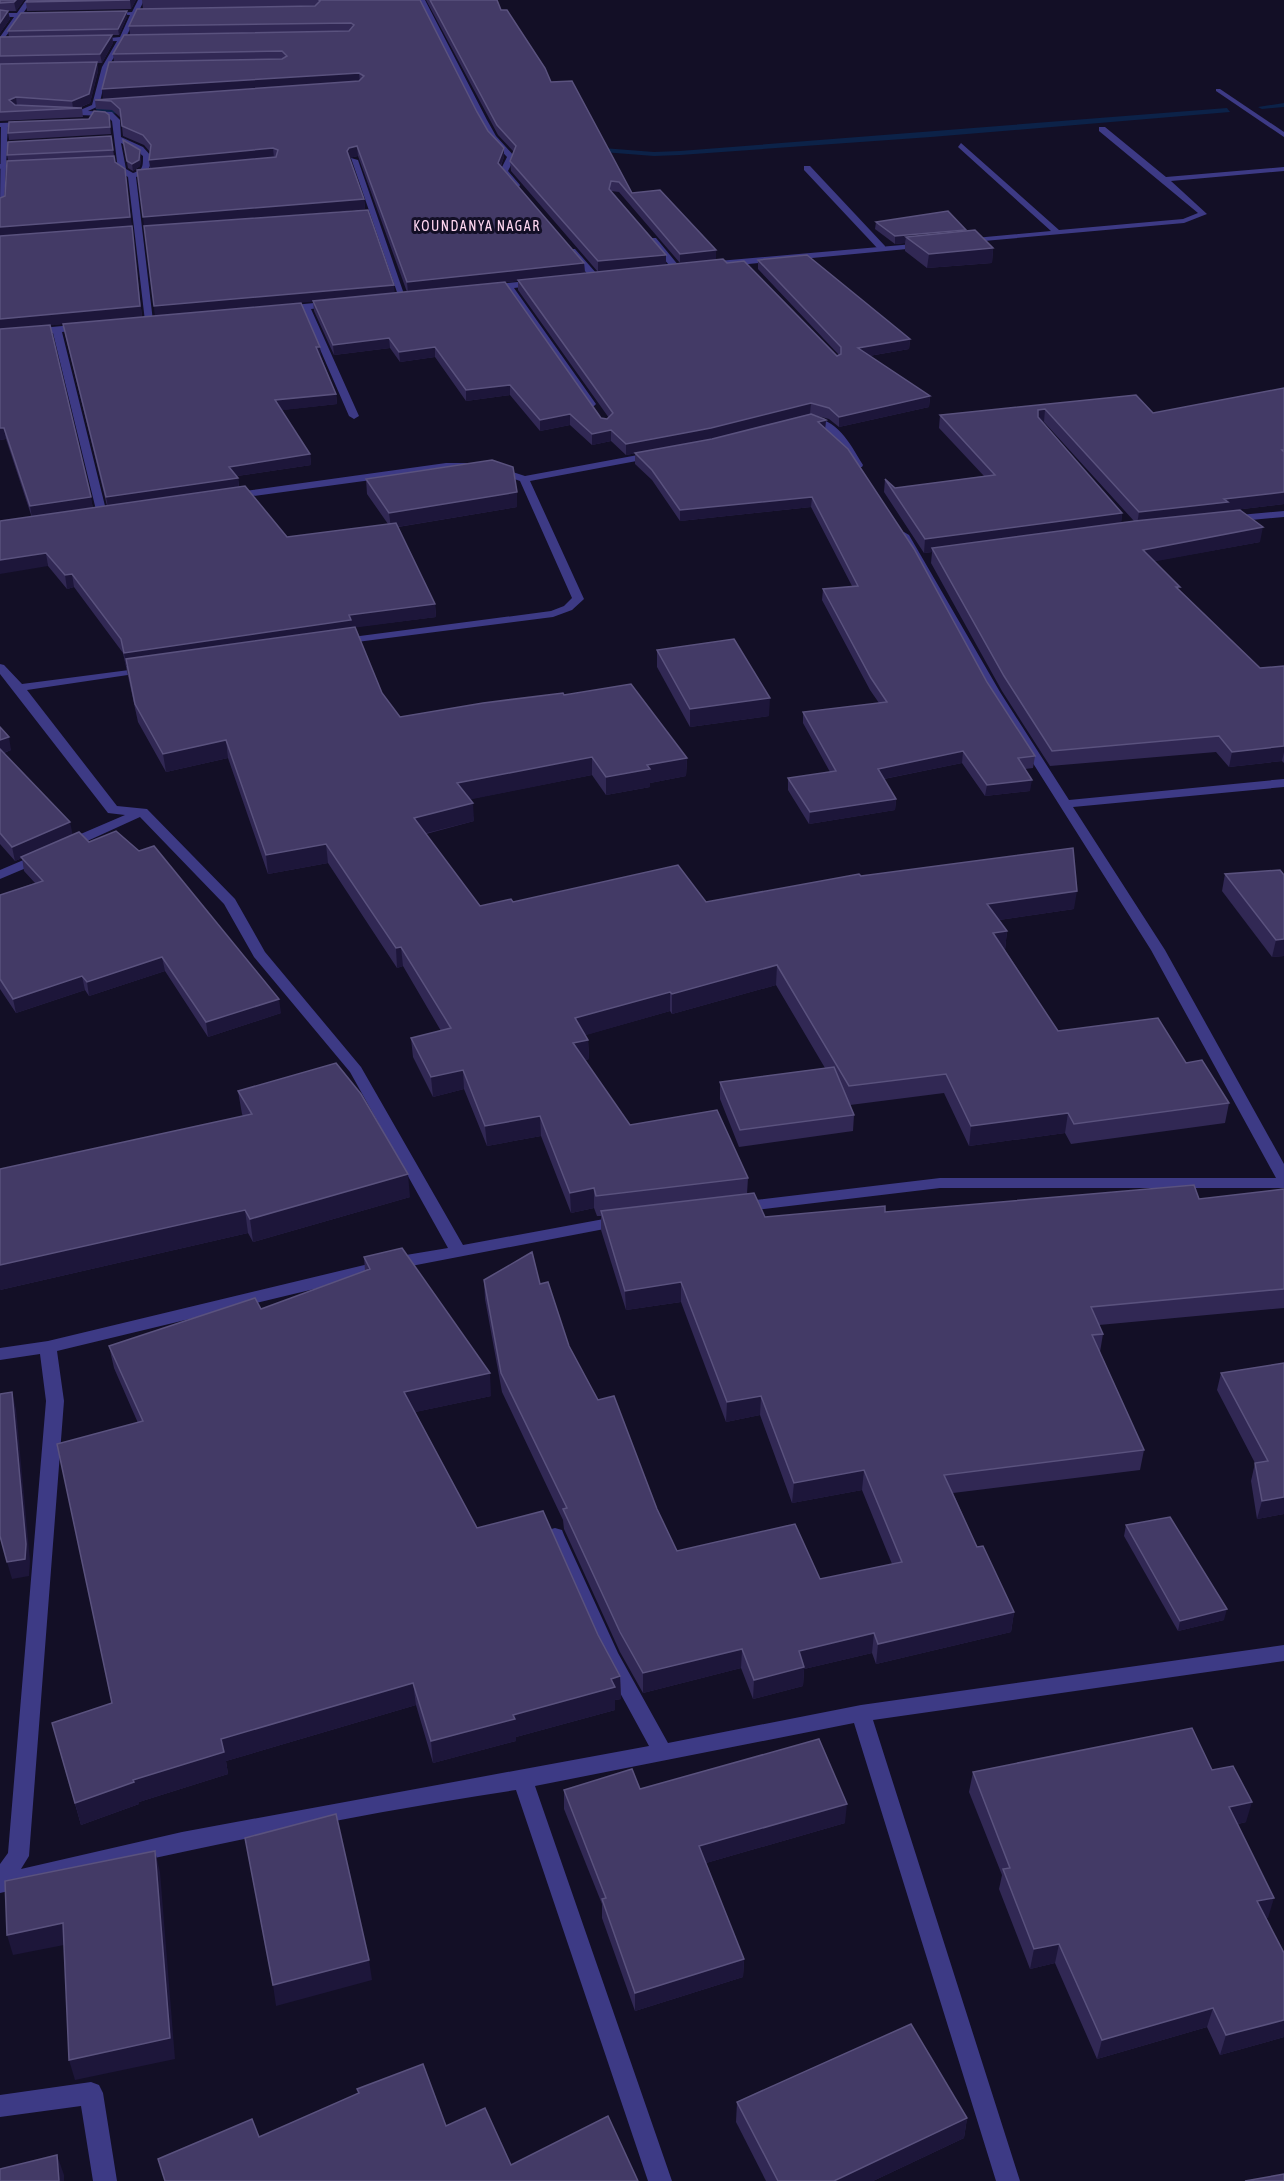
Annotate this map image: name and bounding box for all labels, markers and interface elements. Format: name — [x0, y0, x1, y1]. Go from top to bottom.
district label: KOUNDANYA NAGAR — [413, 218, 541, 234]

